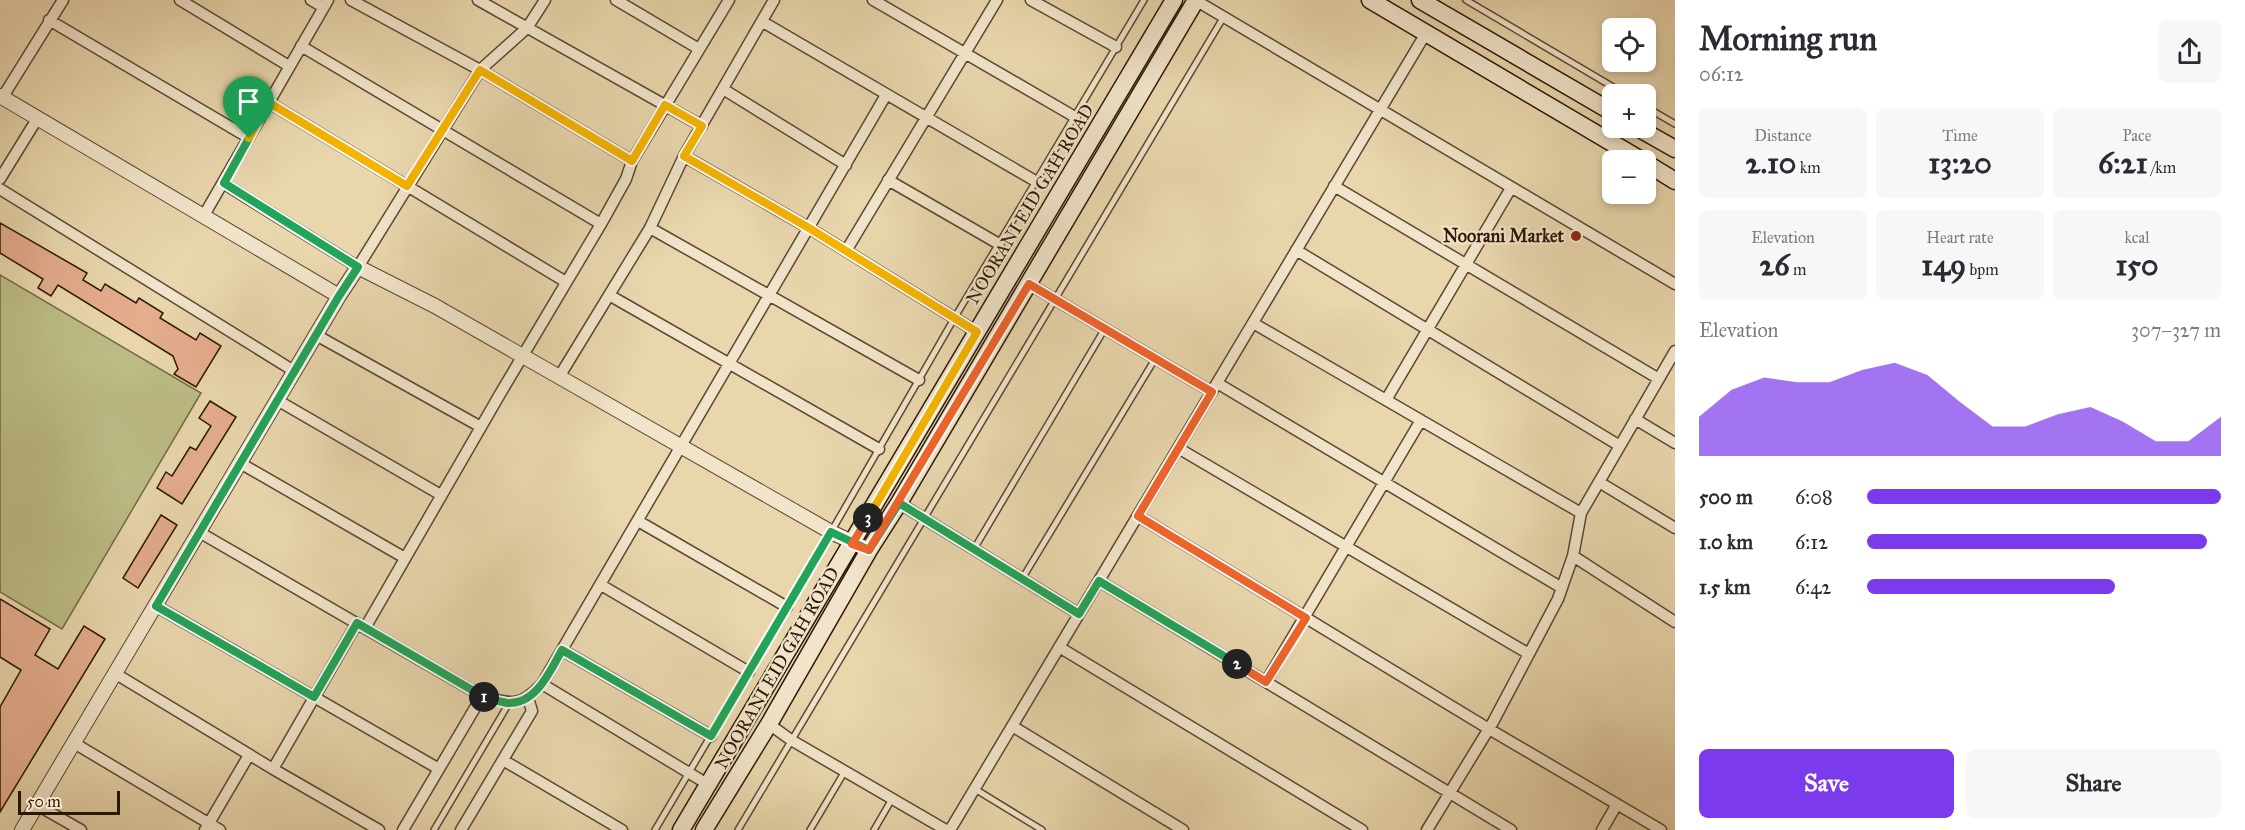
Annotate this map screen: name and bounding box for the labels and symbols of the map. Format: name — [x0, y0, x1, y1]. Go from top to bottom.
pin — [223, 76, 274, 138]
street label: NOORANI EID GAH ROAD — [961, 100, 1099, 308]
place label: Noorani Market — [1443, 225, 1565, 247]
marker: Noorani Market — [1569, 229, 1583, 243]
pin: 3 — [853, 503, 883, 533]
street label: NOORANI EID GAH ROAD — [710, 563, 844, 773]
pin: 2 — [1222, 649, 1252, 679]
pin: 1 — [469, 682, 499, 712]
scale bar — [18, 788, 120, 816]

